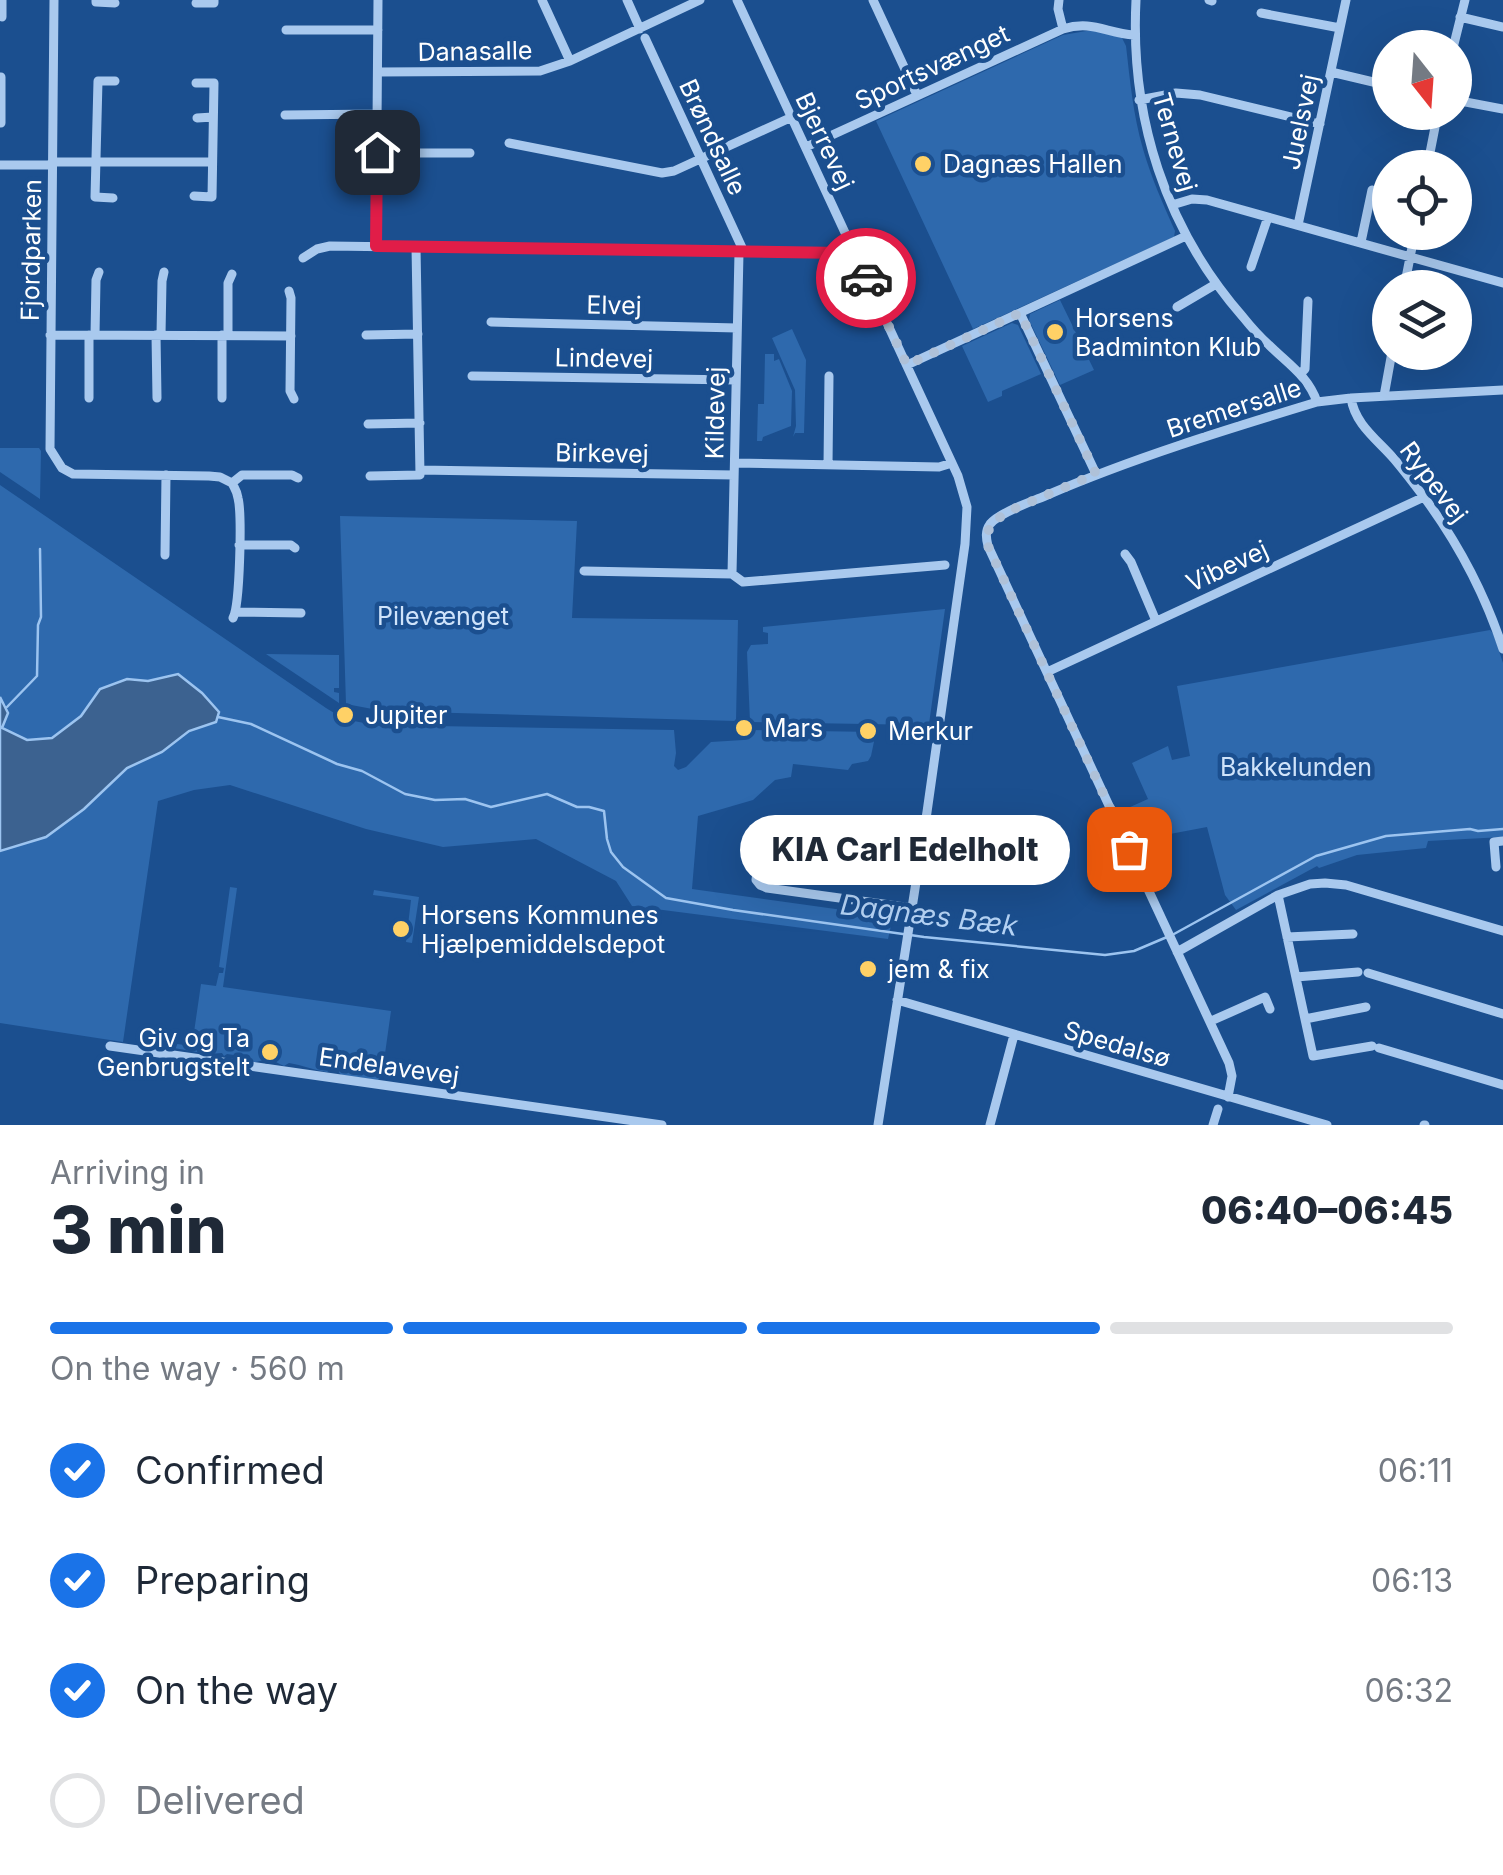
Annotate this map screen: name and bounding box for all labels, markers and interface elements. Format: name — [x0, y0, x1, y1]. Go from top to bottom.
street label: Sportsvænget — [850, 18, 1014, 116]
north arrow — [1372, 30, 1472, 130]
map controls — [1372, 30, 1472, 370]
street label: Danasalle — [417, 35, 533, 67]
street label: Juelsvej — [1275, 71, 1325, 173]
street label: Brøndsalle — [673, 74, 753, 200]
street label: Bjerrevej — [789, 87, 861, 195]
street label: Ternevej — [1147, 89, 1203, 195]
pin — [335, 110, 420, 195]
icon: home — [350, 125, 405, 180]
place label: Dagnæs Hallen — [943, 149, 1122, 179]
button: locate — [1372, 150, 1472, 250]
marker: Dagnæs Hallen — [912, 153, 934, 175]
street label: Fjordparken — [15, 179, 47, 321]
courier — [816, 228, 916, 328]
icon: car — [839, 251, 894, 306]
button: layers — [1372, 270, 1472, 370]
street label: Elvej — [586, 290, 642, 320]
place label: Horsens Badminton Klub — [1075, 303, 1261, 362]
marker: Horsens Badminton Klub — [1044, 321, 1066, 343]
street label: Lindevej — [554, 342, 654, 374]
street label: Kildevej — [699, 366, 731, 460]
street label: Bremersalle — [1163, 372, 1305, 444]
street label: Rypevej — [1394, 436, 1474, 528]
street label: Birkevej — [555, 437, 649, 469]
street label: Vibevej — [1181, 534, 1273, 598]
park label: Pilevænget — [377, 601, 509, 631]
place label: Jupiter — [365, 700, 447, 730]
marker: Jupiter — [334, 704, 356, 726]
place label: Mars — [764, 713, 823, 743]
place label: Merkur — [888, 716, 973, 746]
marker: Mars — [733, 717, 755, 739]
marker: Merkur — [857, 720, 879, 742]
park label: Bakkelunden — [1220, 752, 1372, 782]
pin — [1087, 807, 1172, 892]
callout: KIA Carl Edelholt — [739, 814, 1069, 884]
icon: bag — [1102, 822, 1157, 877]
text: KIA Carl Edelholt — [771, 830, 1039, 869]
water label: Dagnæs Bæk — [838, 887, 1020, 943]
place label: Horsens Kommunes Hjælpemiddelsdepot — [421, 900, 665, 959]
marker: Horsens Kommunes Hjælpemiddelsdepot — [390, 918, 412, 940]
place label: jem & fix — [887, 954, 990, 984]
marker: jem & fix — [857, 958, 879, 980]
street label: Spedalsø — [1060, 1014, 1174, 1074]
place label: Giv og Ta Genbrugstelt — [97, 1023, 250, 1082]
marker: Giv og Ta Genbrugstelt — [259, 1041, 281, 1063]
street label: Endelavevej — [317, 1041, 461, 1091]
text: Arriving in — [50, 1153, 205, 1192]
text: 06:40–06:45 — [1201, 1187, 1453, 1233]
text: 3 min — [50, 1190, 227, 1269]
text: On the way · 560 m — [50, 1349, 345, 1388]
icon: check — [50, 1443, 105, 1498]
text: Confirmed — [135, 1447, 325, 1493]
text: 06:11 — [1378, 1451, 1453, 1490]
icon: check — [50, 1553, 105, 1608]
text: Preparing — [135, 1557, 310, 1603]
text: 06:13 — [1371, 1561, 1453, 1600]
icon: check — [50, 1663, 105, 1718]
text: On the way — [135, 1667, 338, 1713]
text: 06:32 — [1364, 1671, 1453, 1710]
text: Delivered — [135, 1777, 305, 1823]

